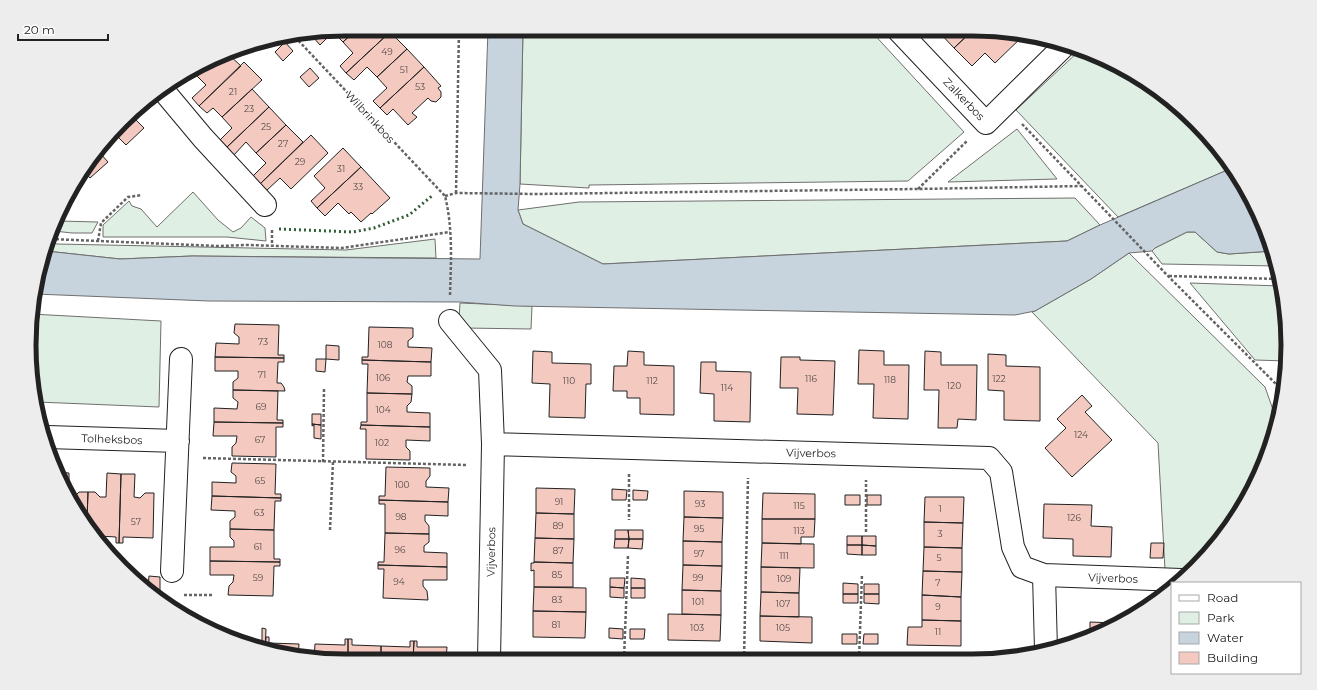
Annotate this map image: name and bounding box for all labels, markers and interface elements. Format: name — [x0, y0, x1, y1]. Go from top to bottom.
scale bar — [18, 16, 108, 42]
text: 20 m — [24, 22, 55, 37]
house number: 49 — [381, 46, 393, 57]
house number: 51 — [400, 64, 408, 75]
street label: Zalkerbos — [940, 75, 988, 124]
house number: 53 — [415, 81, 425, 92]
house number: 21 — [229, 86, 237, 97]
street label: Wilbrinkbos — [342, 88, 398, 147]
house number: 23 — [244, 103, 254, 114]
house number: 25 — [261, 121, 271, 132]
house number: 27 — [278, 138, 288, 149]
house number: 29 — [295, 156, 306, 167]
house number: 31 — [337, 163, 345, 174]
house number: 33 — [353, 181, 363, 192]
house number: 73 — [258, 336, 268, 347]
house number: 108 — [378, 339, 393, 350]
house number: 71 — [258, 369, 266, 380]
house number: 106 — [376, 372, 391, 383]
house number: 116 — [805, 373, 818, 384]
house number: 122 — [992, 373, 1006, 384]
house number: 118 — [884, 374, 896, 385]
house number: 110 — [563, 375, 575, 386]
house number: 112 — [646, 375, 658, 386]
house number: 120 — [947, 380, 961, 391]
house number: 114 — [721, 382, 733, 393]
house number: 69 — [256, 401, 267, 412]
house number: 104 — [375, 404, 391, 415]
house number: 124 — [1074, 429, 1088, 440]
street label: Tolheksbos — [81, 431, 143, 447]
house number: 67 — [255, 434, 265, 445]
house number: 102 — [375, 437, 389, 448]
street label: Vijverbos — [786, 446, 837, 460]
house number: 65 — [255, 475, 265, 486]
house number: 100 — [394, 479, 410, 490]
house number: 91 — [555, 496, 563, 507]
house number: 93 — [695, 498, 705, 509]
house number: 115 — [793, 500, 805, 511]
house number: 1 — [938, 503, 942, 514]
house number: 63 — [254, 507, 264, 518]
house number: 98 — [395, 511, 407, 522]
house number: 126 — [1067, 512, 1081, 523]
house number: 57 — [131, 516, 141, 527]
house number: 89 — [552, 520, 564, 531]
house number: 95 — [694, 523, 704, 534]
house number: 113 — [793, 525, 805, 536]
street label: Vijverbos — [484, 526, 498, 577]
house number: 3 — [937, 528, 943, 539]
house number: 61 — [254, 541, 262, 552]
house number: 96 — [395, 544, 406, 555]
house number: 87 — [552, 545, 564, 556]
house number: 97 — [694, 548, 704, 559]
house number: 111 — [779, 550, 789, 561]
house number: 5 — [936, 552, 942, 563]
house number: 85 — [552, 569, 562, 580]
street label: Vijverbos — [1088, 570, 1139, 586]
house number: 59 — [253, 572, 264, 583]
house number: 99 — [693, 572, 704, 583]
house number: 109 — [777, 573, 792, 584]
house number: 94 — [393, 576, 405, 587]
house number: 7 — [935, 577, 941, 588]
legend — [1171, 582, 1301, 674]
text: Road — [1207, 590, 1238, 605]
house number: 83 — [552, 594, 562, 605]
house number: 101 — [692, 596, 704, 607]
house number: 107 — [776, 598, 790, 609]
house number: 9 — [935, 601, 941, 612]
text: Park — [1207, 610, 1235, 625]
house number: 81 — [552, 619, 561, 630]
house number: 103 — [690, 622, 704, 633]
house number: 105 — [776, 622, 790, 633]
house number: 11 — [935, 626, 941, 637]
text: Water — [1207, 630, 1244, 645]
text: Building — [1207, 650, 1258, 665]

